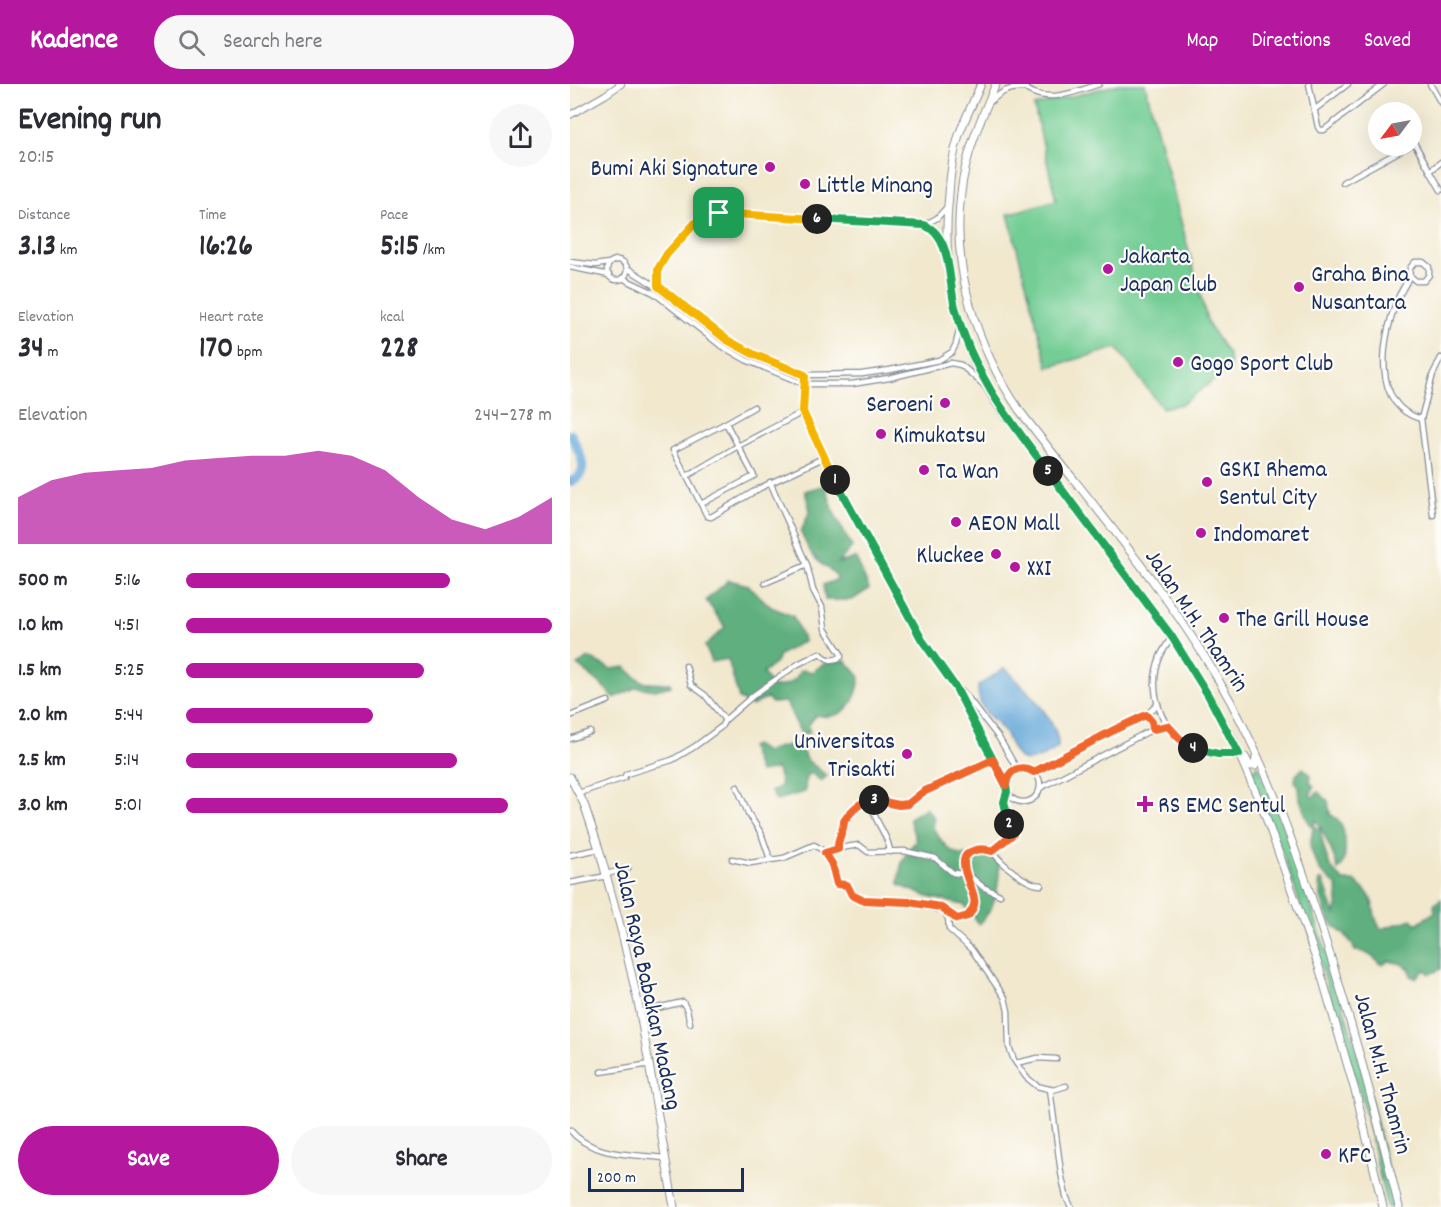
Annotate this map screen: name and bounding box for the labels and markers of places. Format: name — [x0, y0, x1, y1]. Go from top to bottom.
place label: Bumi Aki Signature — [591, 153, 758, 187]
marker: Bumi Aki Signature — [763, 160, 777, 174]
place label: Little Minang — [817, 170, 933, 204]
marker: Little Minang — [798, 177, 812, 191]
pin — [693, 187, 744, 238]
pin: 6 — [802, 204, 832, 234]
place label: Jakarta Japan Club — [1120, 241, 1217, 303]
place label: Graha Bina Nusantara — [1311, 259, 1410, 321]
marker: Jakarta Japan Club — [1101, 262, 1115, 276]
marker: Graha Bina Nusantara — [1292, 280, 1306, 294]
place label: Gogo Sport Club — [1190, 348, 1333, 382]
marker: Gogo Sport Club — [1171, 355, 1185, 369]
place label: Seroeni — [866, 389, 933, 423]
marker: Seroeni — [938, 396, 952, 410]
place label: Kimukatsu — [893, 420, 986, 454]
marker: Kimukatsu — [874, 427, 888, 441]
place label: GSKI Rhema Sentul City — [1219, 454, 1327, 516]
place label: Ta Wan — [936, 456, 998, 490]
pin: 5 — [1033, 456, 1063, 486]
marker: Ta Wan — [917, 463, 931, 477]
pin: 1 — [820, 465, 850, 495]
marker: GSKI Rhema Sentul City — [1200, 475, 1214, 489]
place label: AEON Mall — [968, 508, 1060, 542]
marker: AEON Mall — [949, 515, 963, 529]
place label: Indomaret — [1213, 519, 1310, 553]
marker: Indomaret — [1194, 526, 1208, 540]
place label: Kluckee — [916, 540, 984, 574]
marker: Kluckee — [989, 547, 1003, 561]
place label: XXI — [1027, 553, 1052, 587]
marker: XXI — [1008, 560, 1022, 574]
place label: The Grill House — [1236, 604, 1369, 638]
marker: The Grill House — [1217, 611, 1231, 625]
place label: Universitas Trisakti — [794, 726, 895, 788]
pin: 4 — [1178, 733, 1208, 763]
marker: Universitas Trisakti — [900, 747, 914, 761]
pin: 3 — [859, 785, 889, 815]
place label: RS EMC Sentul — [1158, 790, 1286, 824]
marker: RS EMC Sentul — [1136, 795, 1154, 813]
pin: 2 — [994, 809, 1024, 839]
place label: KFC — [1338, 1140, 1372, 1174]
marker: KFC — [1319, 1147, 1333, 1161]

